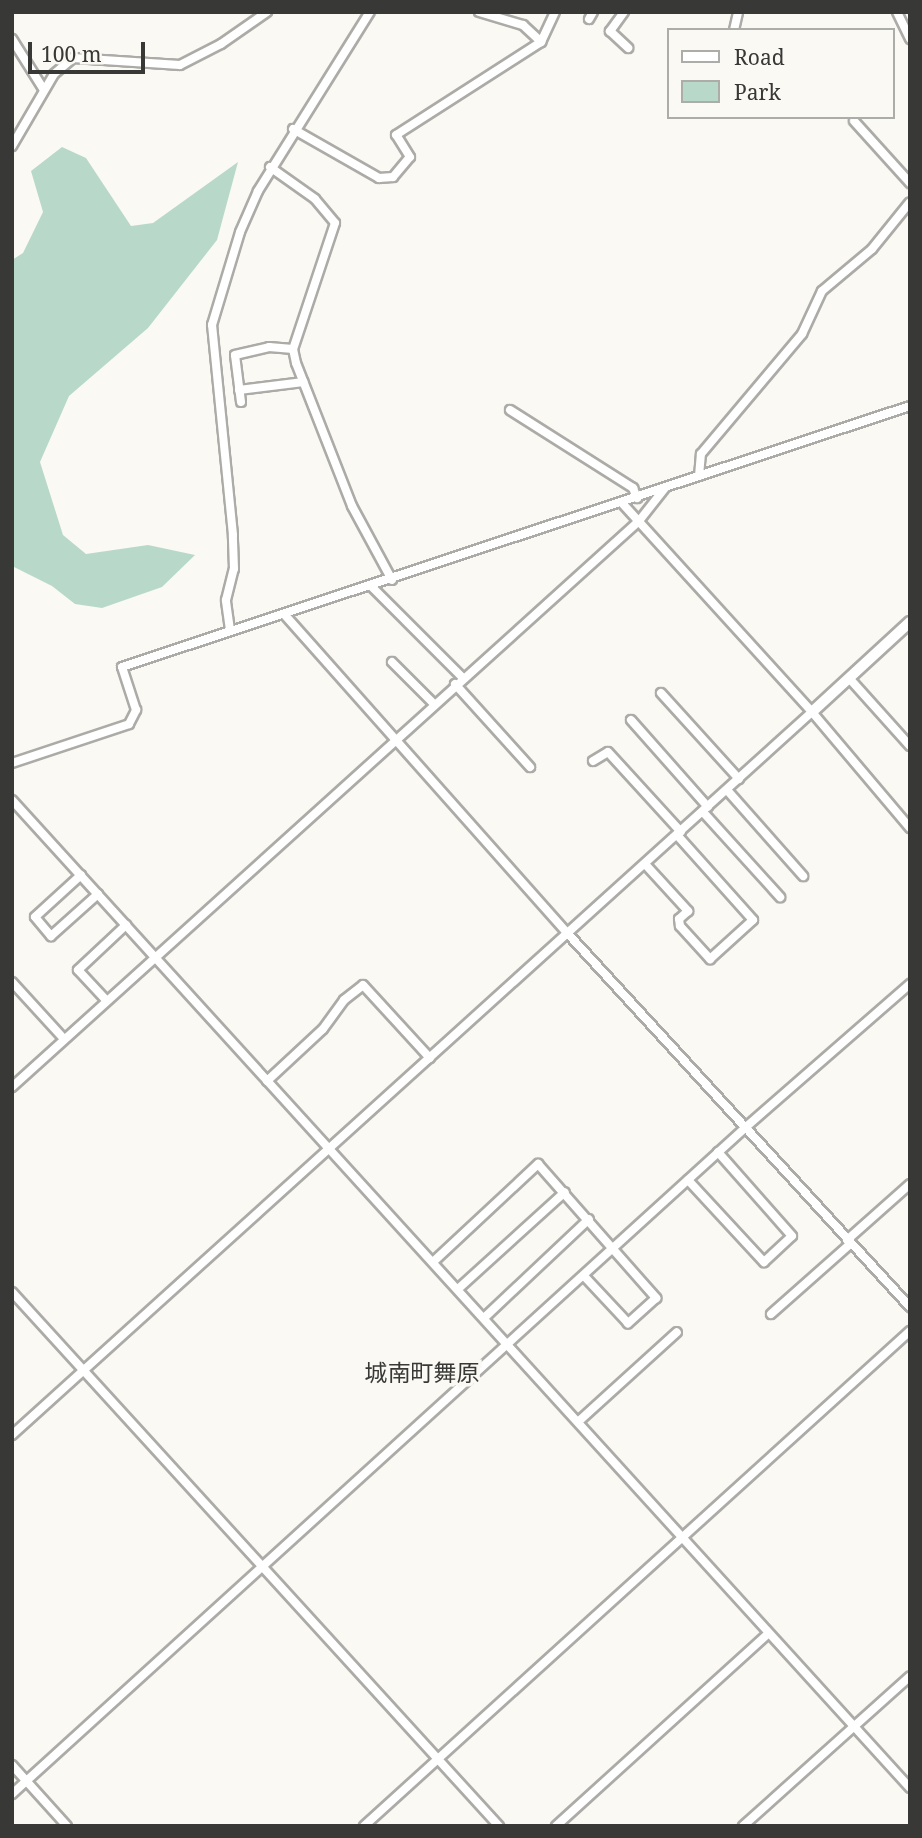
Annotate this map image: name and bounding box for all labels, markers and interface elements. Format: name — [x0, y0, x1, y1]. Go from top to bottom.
scale bar — [32, 28, 149, 72]
legend — [666, 28, 894, 119]
text: 100 m — [41, 40, 102, 68]
text: Road — [734, 43, 785, 71]
text: Park — [734, 78, 781, 106]
district label: 城南町舞原 — [365, 1358, 479, 1386]

